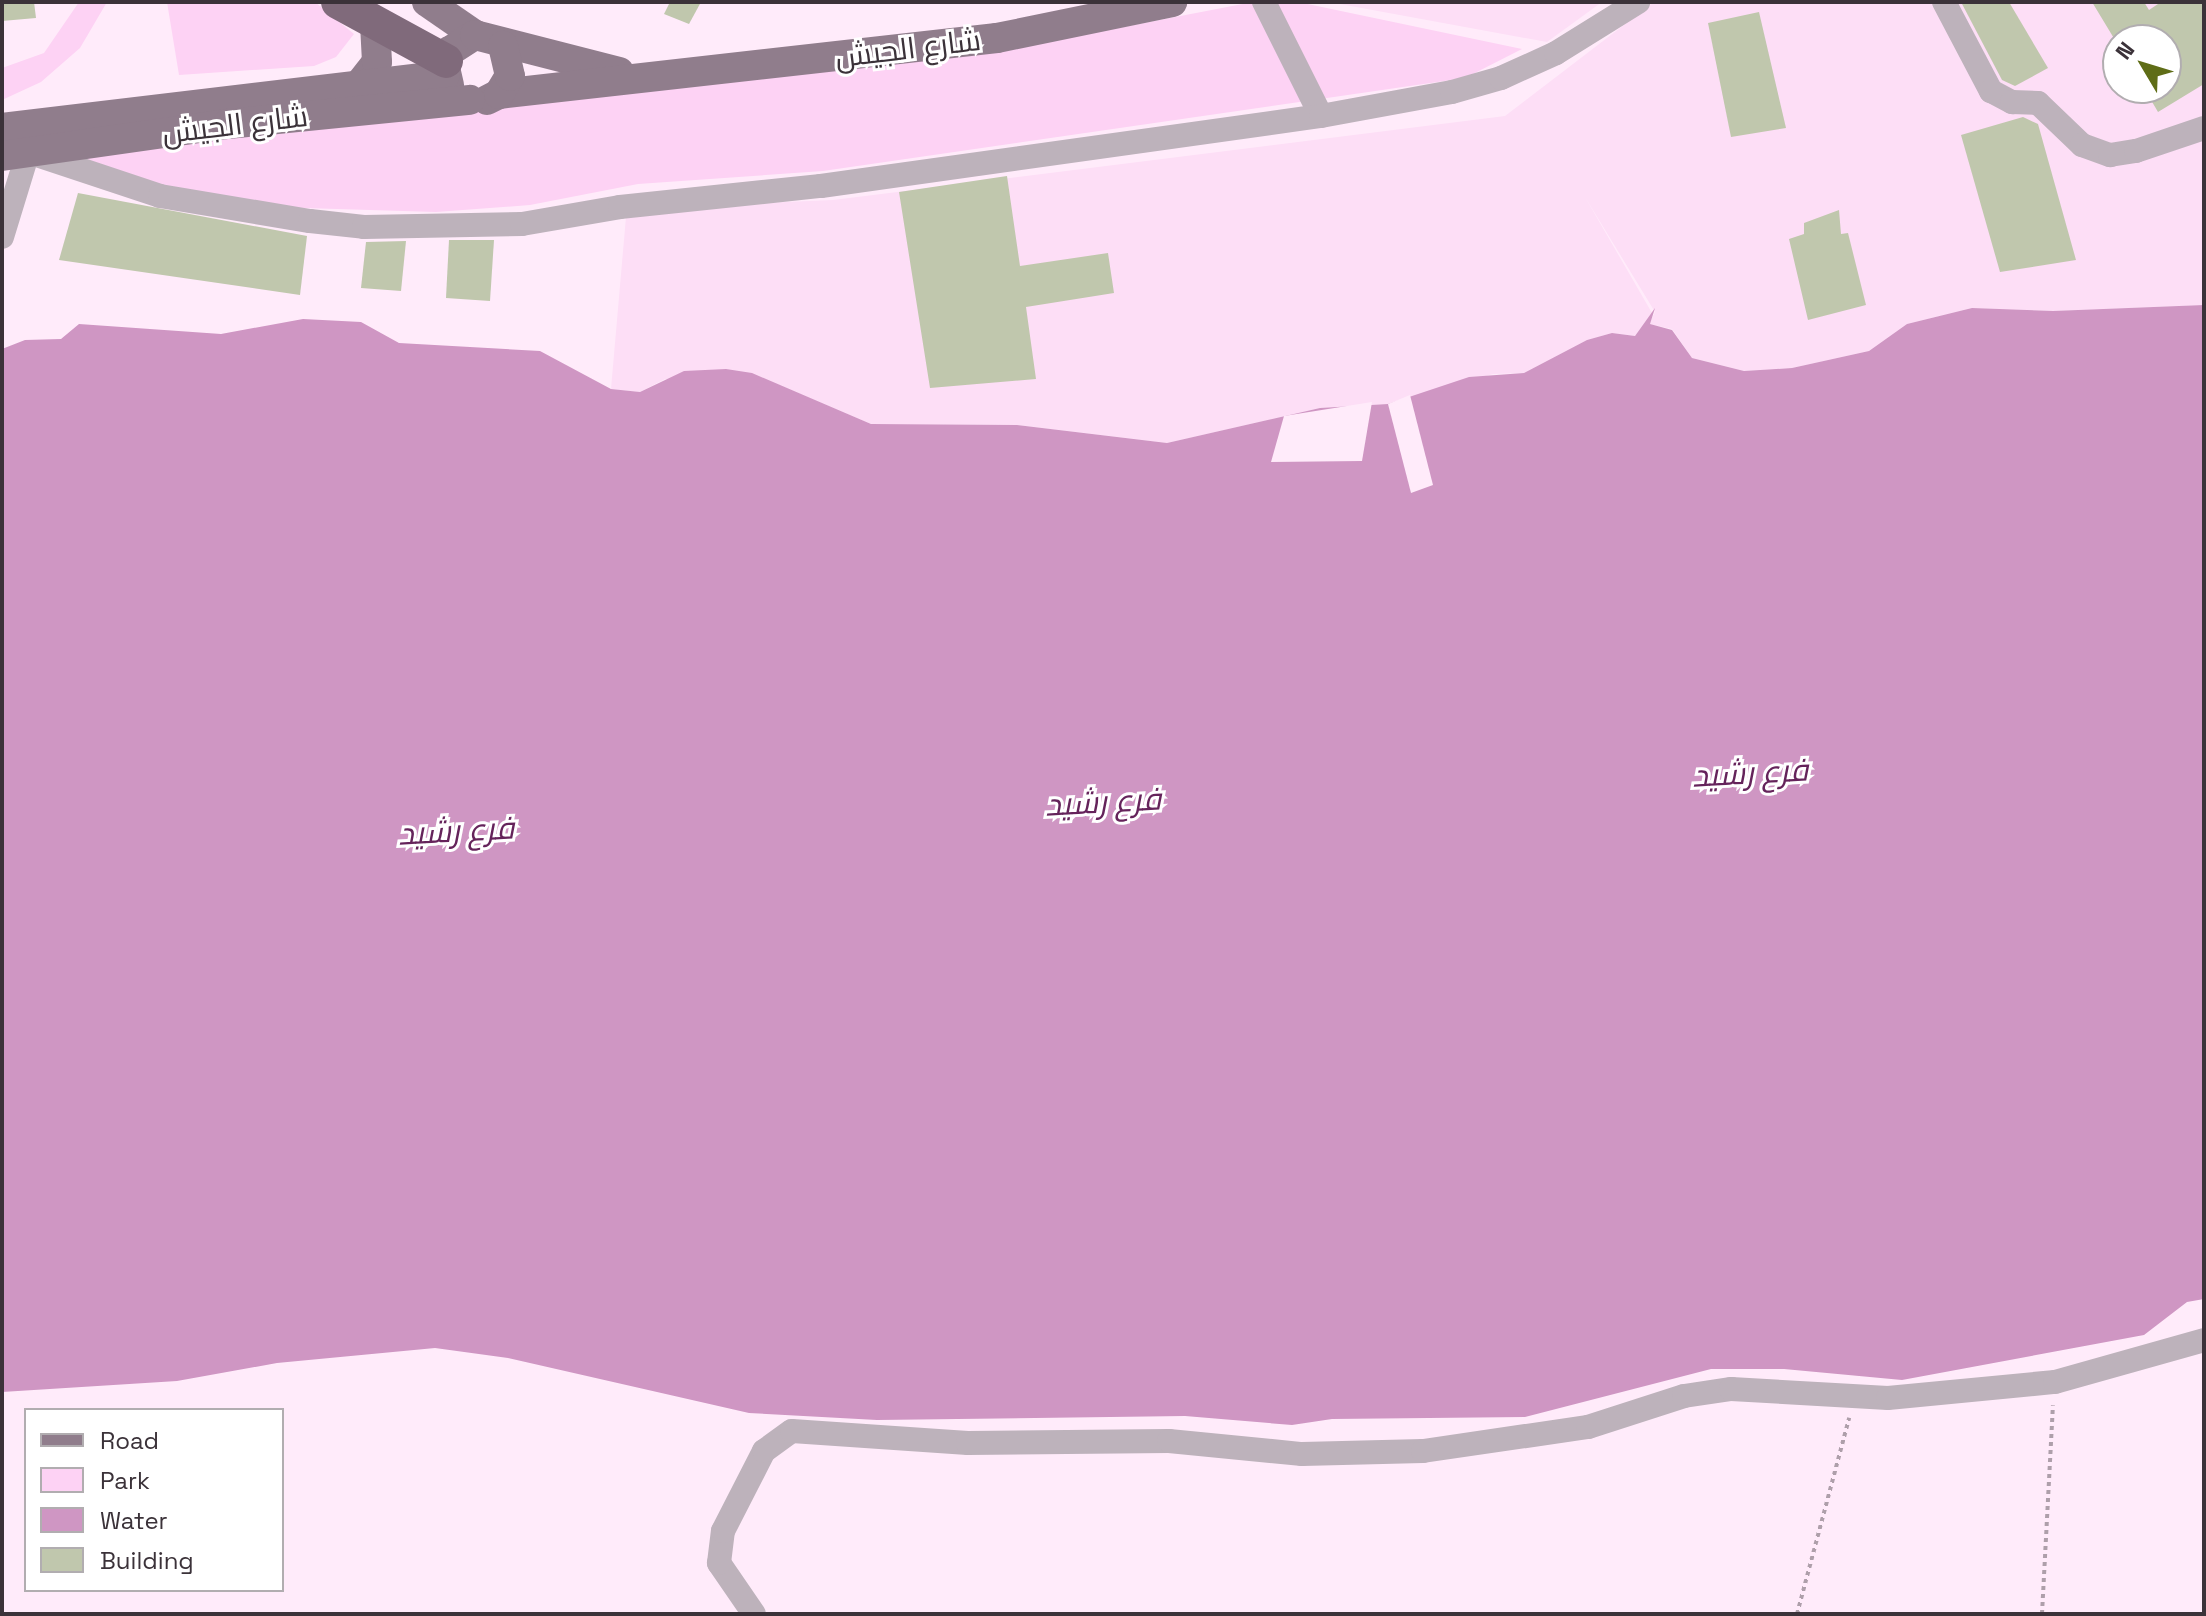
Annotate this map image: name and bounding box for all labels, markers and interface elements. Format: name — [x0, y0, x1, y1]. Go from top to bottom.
street label: شارع الجيش — [833, 22, 983, 76]
north arrow — [2102, 24, 2182, 104]
text: N — [2109, 36, 2140, 65]
street label: شارع الجيش — [160, 98, 310, 152]
water label: فرع رشيد — [1691, 751, 1809, 795]
water label: فرع رشيد — [1044, 780, 1162, 824]
water label: فرع رشيد — [397, 809, 515, 853]
legend — [24, 1408, 284, 1592]
text: Road — [100, 1425, 159, 1456]
text: Park — [100, 1465, 150, 1496]
text: Water — [100, 1505, 168, 1536]
text: Building — [100, 1545, 194, 1576]

